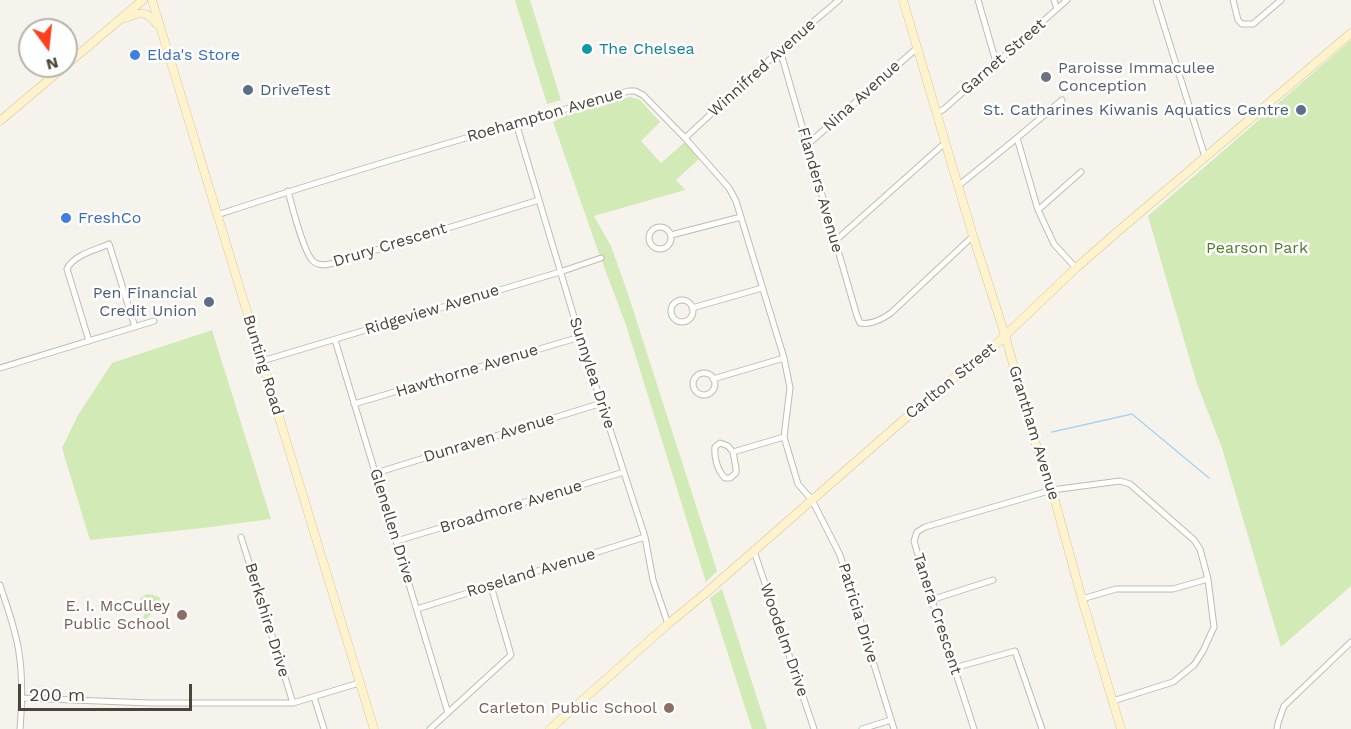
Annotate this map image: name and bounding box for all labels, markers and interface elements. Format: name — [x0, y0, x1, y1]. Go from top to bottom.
street label: Winnifred Avenue — [704, 15, 820, 121]
street label: Garnet Street — [957, 15, 1049, 99]
north arrow — [18, 18, 78, 78]
place label: The Chelsea — [599, 39, 695, 59]
marker: The Chelsea — [580, 42, 594, 56]
place label: Elda's Store — [147, 45, 240, 65]
marker: Elda's Store — [128, 48, 142, 62]
text: N — [44, 53, 60, 75]
street label: Nina Avenue — [820, 56, 904, 136]
place label: Paroisse Immaculee Conception — [1058, 58, 1215, 96]
marker: Paroisse Immaculee Conception — [1039, 70, 1053, 84]
place label: DriveTest — [260, 80, 330, 100]
marker: DriveTest — [241, 83, 255, 97]
street label: Roehampton Avenue — [465, 84, 625, 146]
place label: St. Catharines Kiwanis Aquatics Centre — [983, 100, 1289, 120]
marker: St. Catharines Kiwanis Aquatics Centre — [1294, 103, 1308, 117]
street label: Flanders Avenue — [793, 125, 847, 255]
place label: FreshCo — [78, 208, 141, 228]
marker: FreshCo — [59, 211, 73, 225]
street label: Drury Crescent — [331, 219, 449, 271]
park label: Pearson Park — [1206, 238, 1308, 258]
street label: Ridgeview Avenue — [363, 280, 501, 340]
place label: Pen Financial Credit Union — [93, 283, 197, 321]
marker: Pen Financial Credit Union — [202, 295, 216, 309]
street label: Bunting Road — [239, 312, 287, 418]
street label: Sunnylea Drive — [565, 315, 619, 431]
street label: Carlton Street — [902, 339, 1000, 423]
street label: Hawthorne Avenue — [394, 340, 540, 402]
street label: Grantham Avenue — [1004, 363, 1064, 503]
street label: Dunraven Avenue — [421, 409, 557, 467]
street label: Glenellen Drive — [365, 466, 419, 586]
street label: Broadmore Avenue — [438, 476, 584, 538]
street label: Roseland Avenue — [464, 544, 598, 602]
street label: Tanera Crescent — [908, 551, 966, 677]
street label: Berkshire Drive — [241, 561, 293, 679]
street label: Patricia Drive — [834, 561, 882, 665]
street label: Woodelm Drive — [756, 581, 812, 699]
place label: E. I. McCulley Public School — [64, 596, 170, 634]
marker: E. I. McCulley Public School — [175, 608, 189, 622]
scale bar — [21, 672, 195, 710]
text: 200 m — [29, 684, 85, 705]
place label: Carleton Public School — [478, 698, 657, 718]
marker: Carleton Public School — [662, 701, 676, 715]

